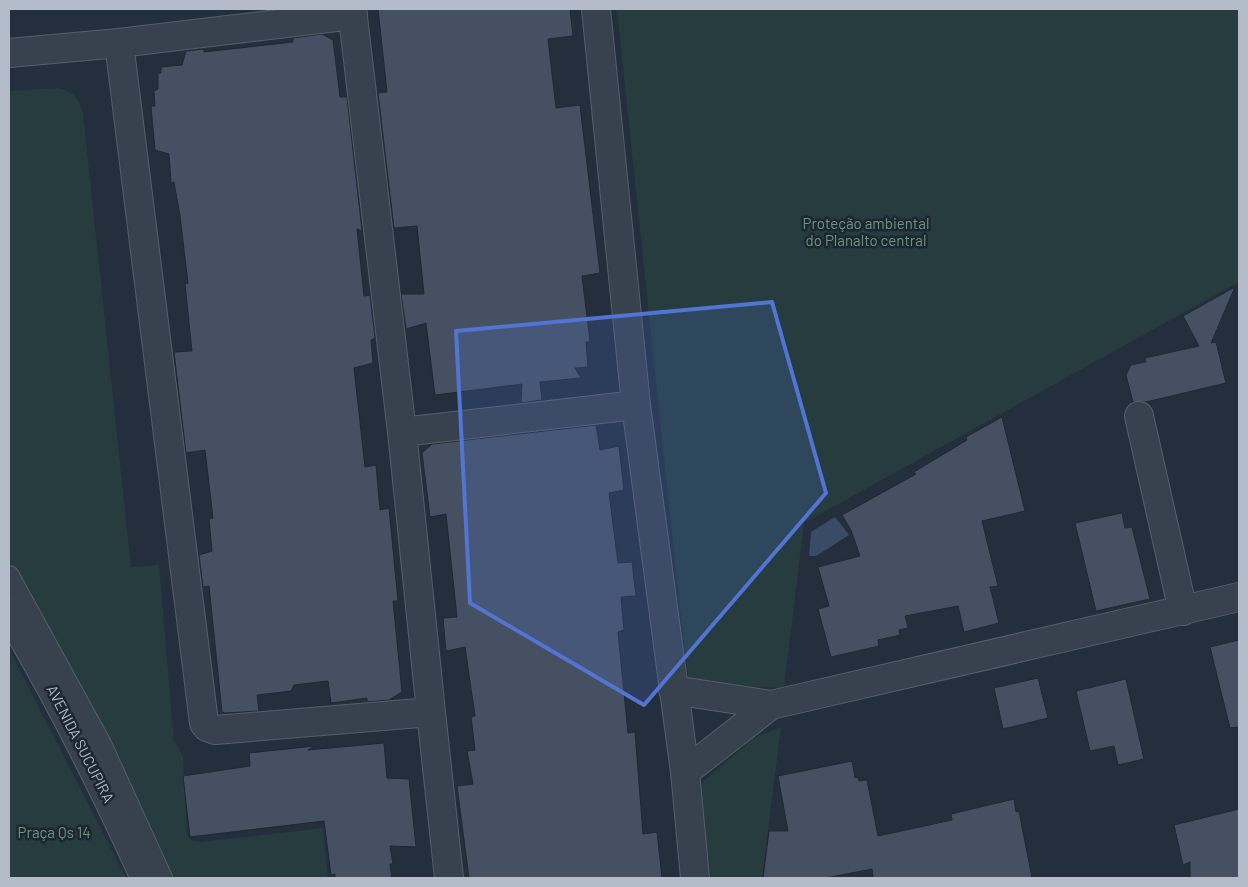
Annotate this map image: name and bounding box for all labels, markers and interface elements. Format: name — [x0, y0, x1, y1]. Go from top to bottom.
park label: Proteção ambiental do Planalto central — [803, 214, 929, 249]
street label: AVENIDA SUCUPIRA — [43, 682, 118, 805]
park label: Praça Qs 14 — [18, 823, 90, 841]

